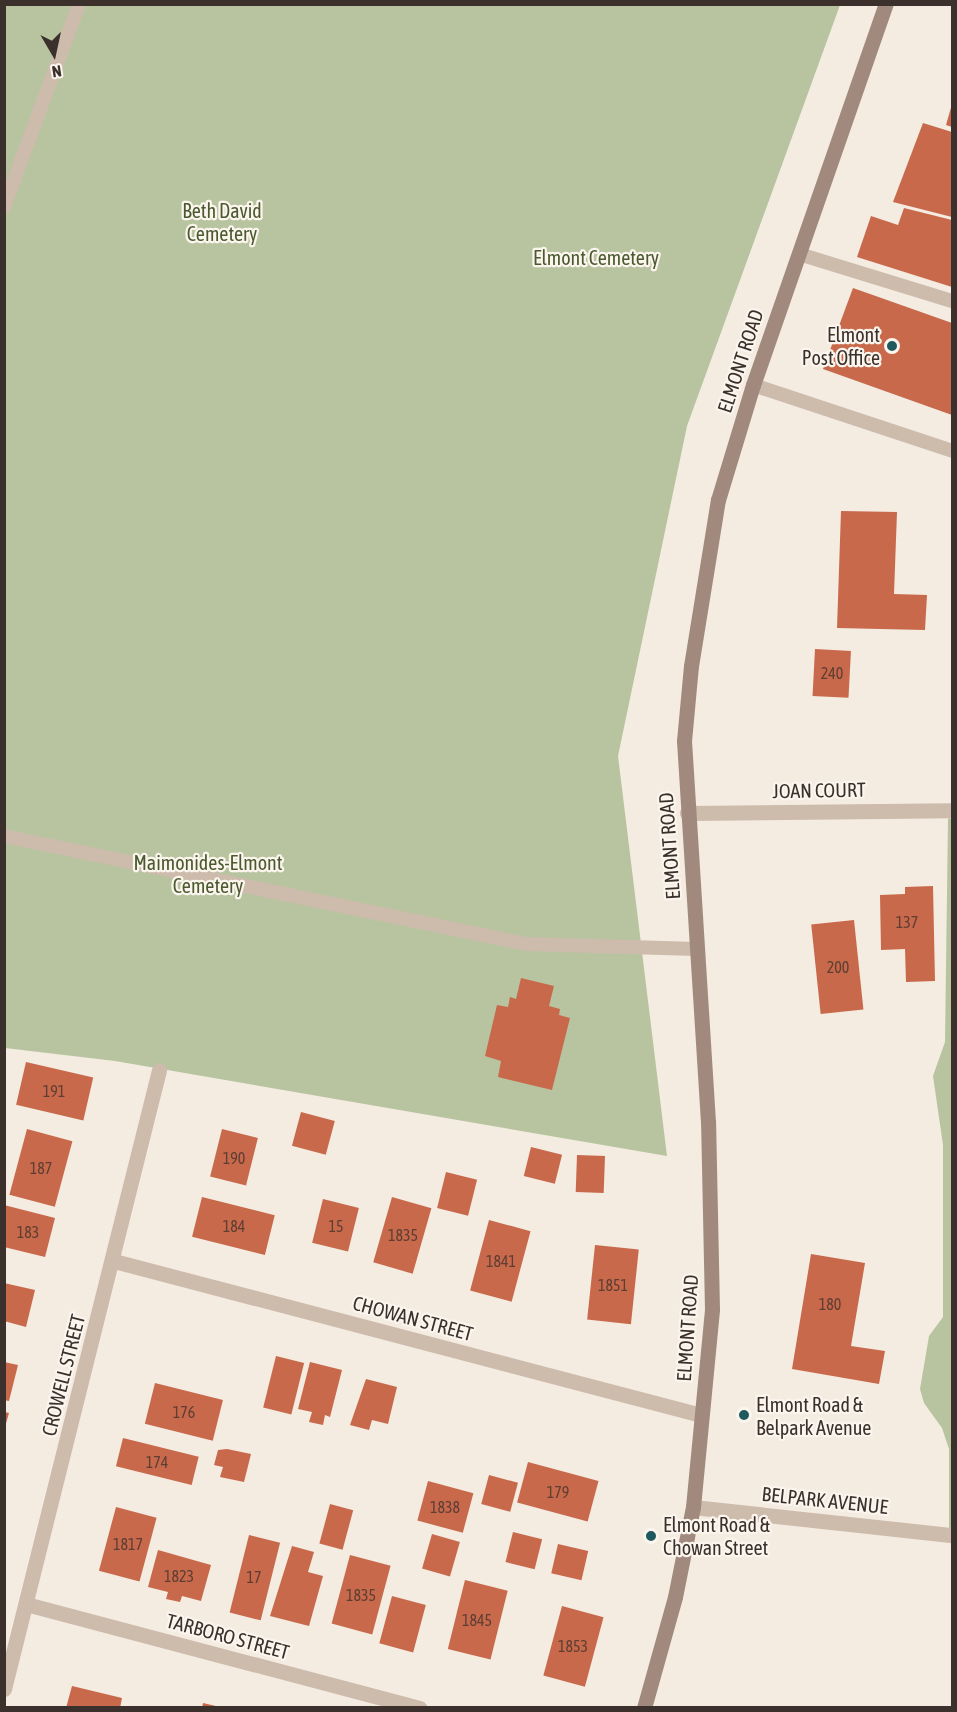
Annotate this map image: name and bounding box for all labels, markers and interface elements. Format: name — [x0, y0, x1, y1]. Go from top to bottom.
north arrow — [24, 24, 84, 84]
text: N — [51, 62, 63, 81]
park label: Beth David Cemetery — [182, 199, 262, 246]
park label: Elmont Cemetery — [533, 245, 659, 269]
street label: ELMONT ROAD — [712, 306, 768, 416]
place label: Elmont Post Office — [802, 322, 880, 369]
marker: Elmont Post Office — [885, 339, 899, 353]
house number: 240 — [821, 663, 843, 683]
street label: JOAN COURT — [772, 777, 866, 803]
street label: ELMONT ROAD — [653, 792, 685, 900]
park label: Maimonides-Elmont Cemetery — [133, 851, 283, 898]
house number: 137 — [896, 912, 918, 932]
house number: 200 — [827, 957, 849, 977]
house number: 191 — [43, 1081, 65, 1101]
house number: 190 — [223, 1148, 245, 1168]
house number: 187 — [30, 1158, 52, 1178]
house number: 184 — [223, 1216, 245, 1236]
house number: 15 — [328, 1216, 344, 1236]
house number: 183 — [17, 1222, 39, 1242]
house number: 1835 — [388, 1225, 418, 1245]
house number: 1841 — [486, 1251, 516, 1271]
street label: ELMONT ROAD — [671, 1274, 703, 1382]
house number: 1851 — [598, 1275, 628, 1295]
street label: CHOWAN STREET — [350, 1290, 476, 1346]
house number: 180 — [819, 1294, 841, 1314]
street label: CROWELL STREET — [36, 1312, 90, 1438]
place label: Elmont Road & Belpark Avenue — [756, 1392, 871, 1439]
house number: 176 — [173, 1402, 195, 1422]
marker: Elmont Road & Belpark Avenue — [737, 1408, 751, 1422]
house number: 174 — [146, 1452, 168, 1472]
street label: BELPARK AVENUE — [761, 1481, 889, 1519]
house number: 179 — [547, 1482, 569, 1502]
house number: 1838 — [430, 1497, 460, 1517]
place label: Elmont Road & Chowan Street — [663, 1512, 770, 1559]
marker: Elmont Road & Chowan Street — [644, 1529, 658, 1543]
house number: 1817 — [113, 1534, 143, 1554]
house number: 1823 — [164, 1566, 194, 1586]
house number: 17 — [246, 1567, 262, 1587]
house number: 1835 — [346, 1585, 376, 1605]
street label: TARBORO STREET — [164, 1608, 292, 1664]
house number: 1845 — [462, 1610, 492, 1630]
house number: 1853 — [558, 1636, 588, 1656]

